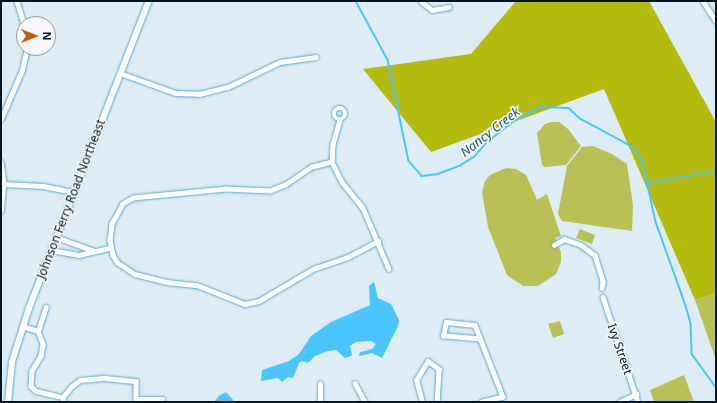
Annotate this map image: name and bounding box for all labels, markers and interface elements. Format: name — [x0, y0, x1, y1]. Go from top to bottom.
north arrow — [16, 16, 56, 56]
text: N — [40, 32, 55, 40]
water label: Nancy Creek — [457, 104, 523, 160]
street label: Johnson Ferry Road Northeast — [34, 117, 108, 281]
street label: Ivy Street — [605, 322, 635, 376]

